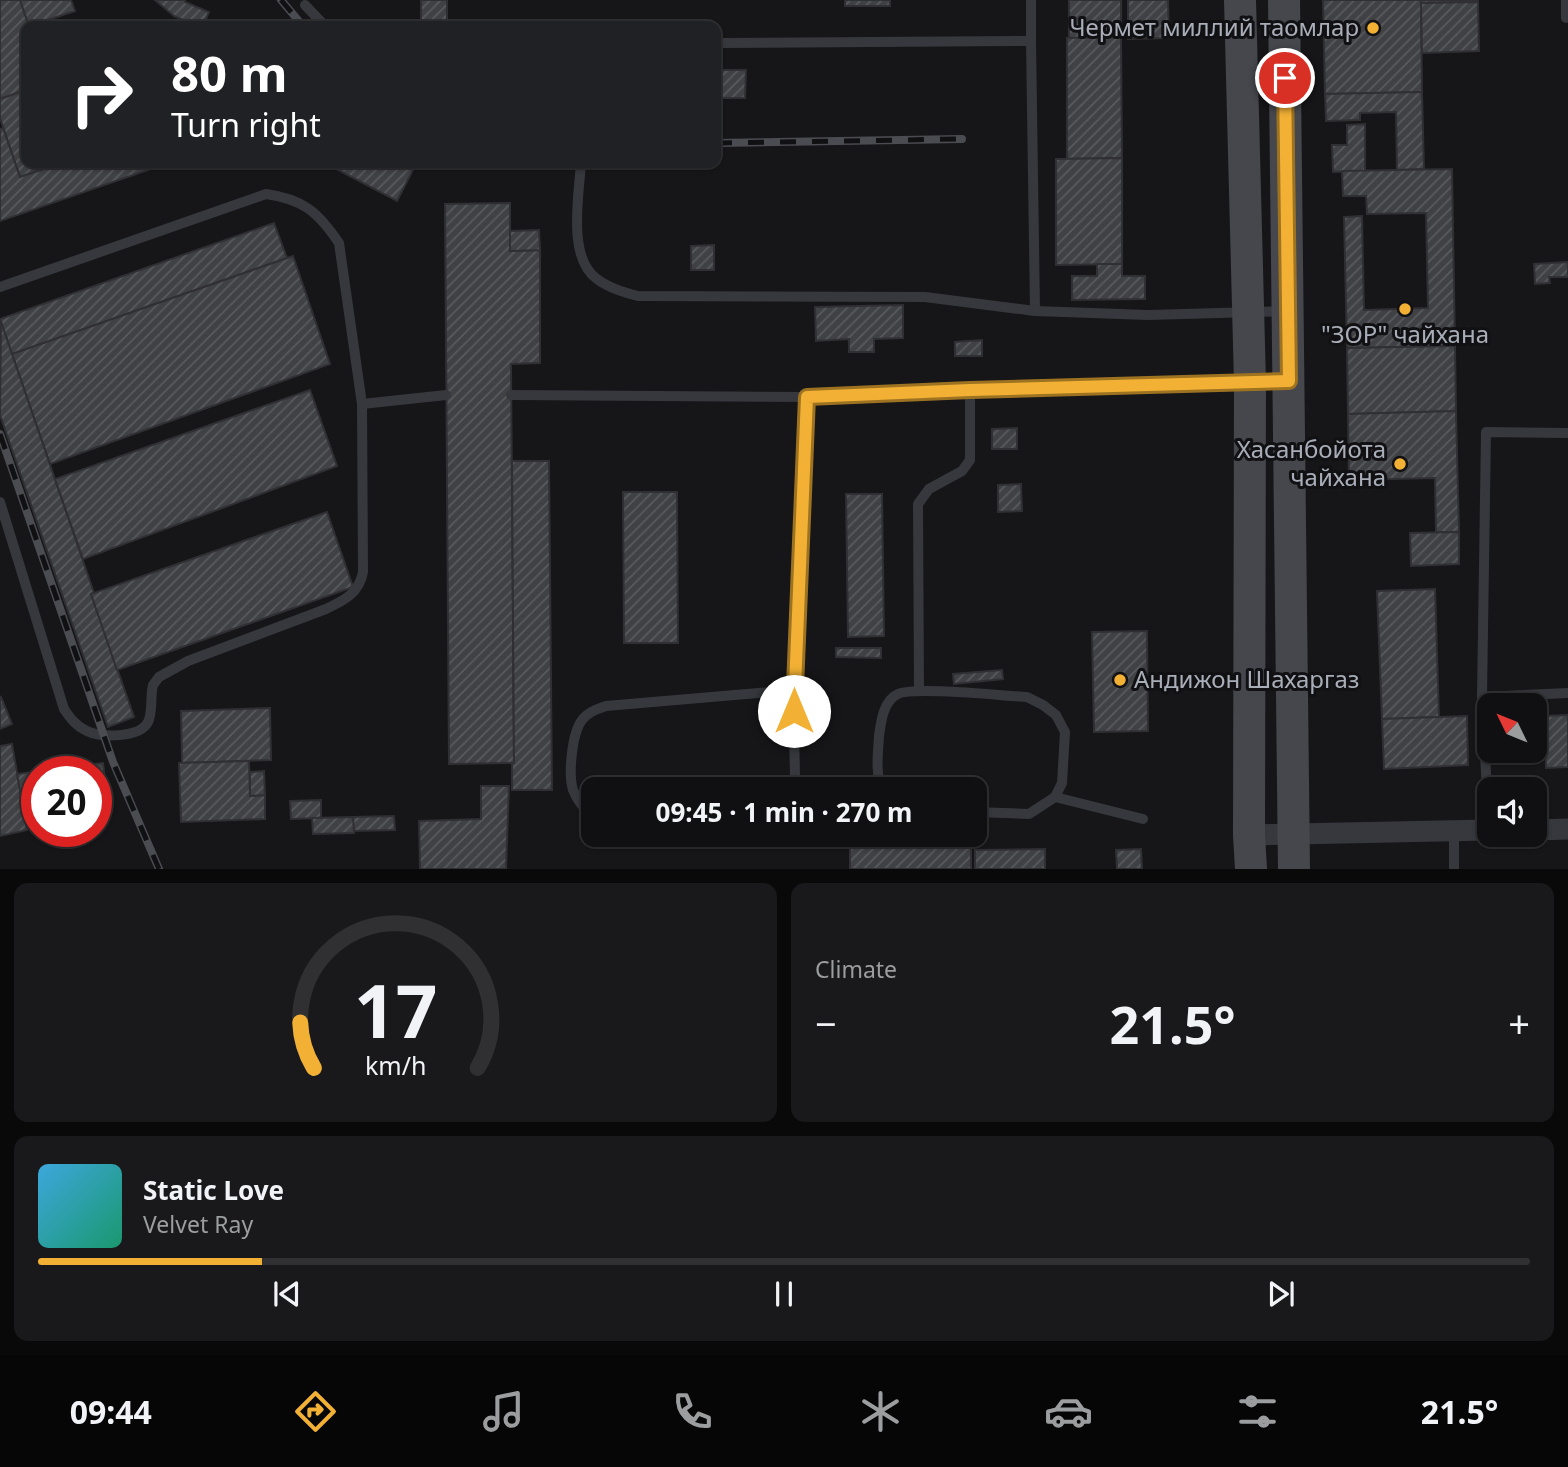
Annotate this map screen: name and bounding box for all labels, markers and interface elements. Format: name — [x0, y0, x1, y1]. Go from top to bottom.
place label: Чермет миллий таомлар — [1069, 10, 1359, 43]
marker: Чермет миллий таомлар — [1365, 20, 1381, 36]
text: 80 m — [171, 40, 288, 106]
pin — [1255, 48, 1315, 108]
icon: right — [56, 49, 147, 140]
icon: arrive — [1266, 59, 1304, 97]
text: Turn right — [171, 103, 321, 146]
marker: "ЗОР" чайхана — [1397, 301, 1413, 317]
place label: "ЗОР" чайхана — [1321, 317, 1489, 350]
place label: Хасанбойота чайхана — [1237, 432, 1386, 493]
marker: Хасанбойота чайхана — [1392, 456, 1408, 472]
place label: Андижон Шахаргаз — [1134, 662, 1359, 695]
marker: Андижон Шахаргаз — [1112, 672, 1128, 688]
position arrow — [757, 674, 831, 748]
north arrow — [1477, 693, 1547, 763]
map controls — [1477, 693, 1547, 847]
speed limit sign: 20 — [21, 756, 112, 847]
button: sound — [1477, 777, 1547, 847]
text: 09:45 · 1 min · 270 m — [656, 794, 912, 830]
text: Climate — [815, 953, 897, 985]
text: 17 — [354, 961, 437, 1060]
text: 21.5° — [1110, 988, 1235, 1059]
text: − — [815, 997, 837, 1049]
text: + — [1508, 997, 1530, 1049]
text: km/h — [365, 1048, 426, 1082]
text: Static Love — [143, 1172, 284, 1208]
text: Velvet Ray — [143, 1208, 253, 1240]
icon: previous — [268, 1275, 306, 1313]
icon: pause — [765, 1275, 803, 1313]
icon: next — [1262, 1275, 1300, 1313]
icon: directions — [291, 1387, 340, 1436]
icon: music — [479, 1387, 528, 1436]
icon: phone — [668, 1387, 717, 1436]
icon: climate — [856, 1387, 905, 1436]
icon: car — [1044, 1387, 1093, 1436]
icon: filters — [1233, 1387, 1282, 1436]
text: 09:44 — [70, 1390, 152, 1433]
text: 21.5° — [1421, 1390, 1498, 1433]

